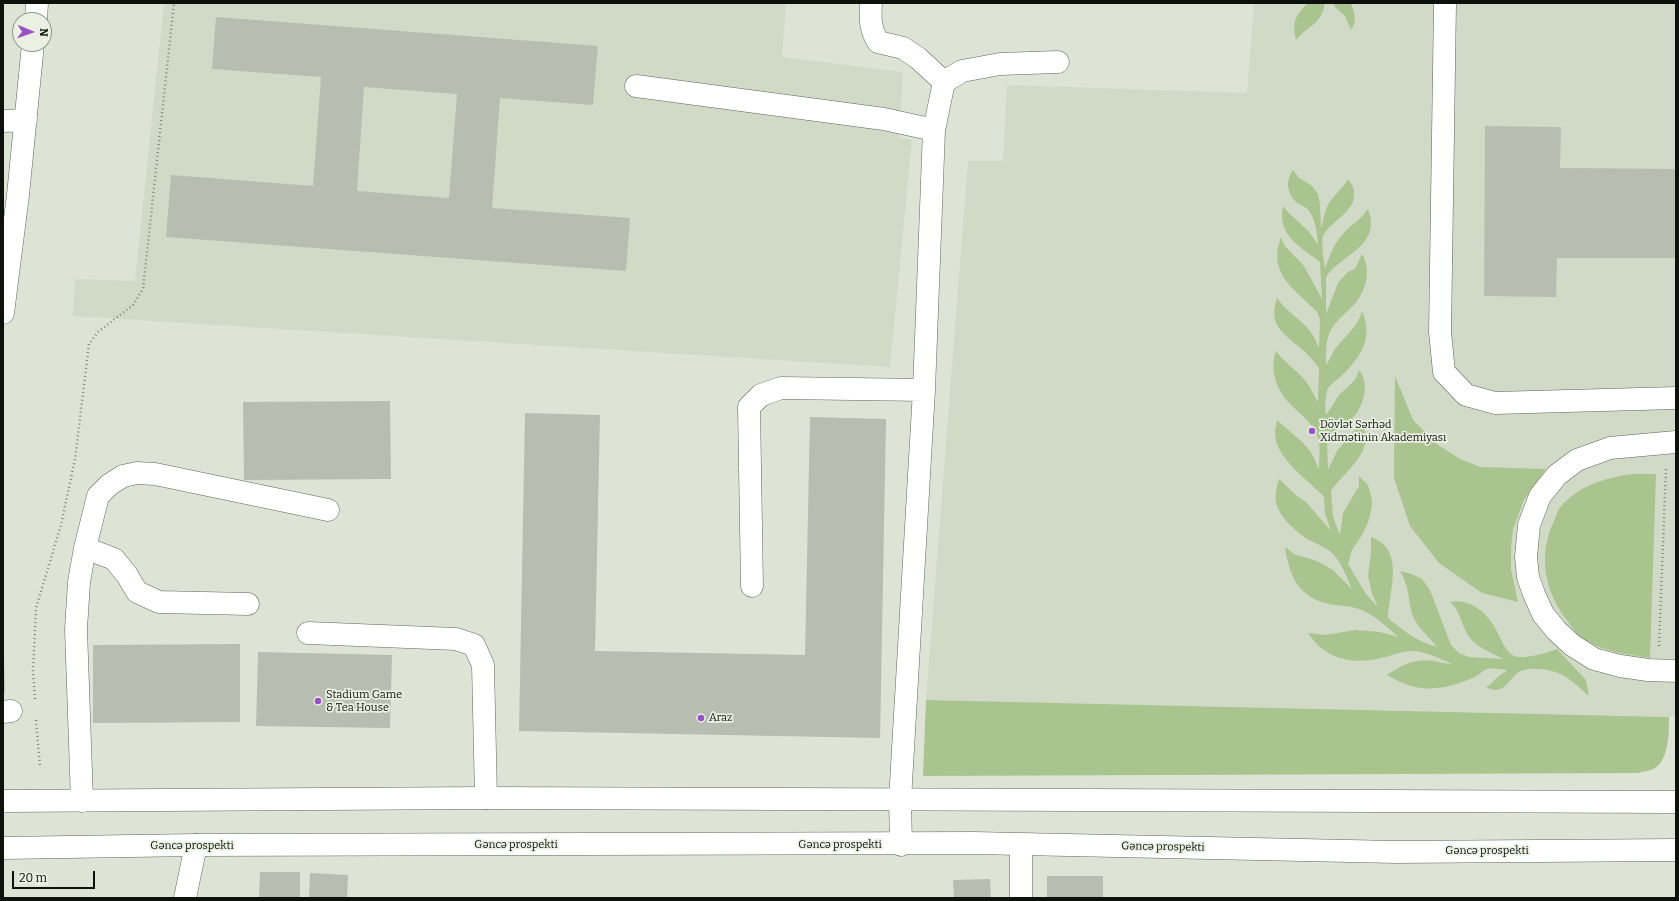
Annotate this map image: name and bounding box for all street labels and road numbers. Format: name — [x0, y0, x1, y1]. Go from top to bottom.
street label: Gəncə prospekti — [474, 838, 558, 852]
street label: Gəncə prospekti — [798, 838, 882, 852]
street label: Gəncə prospekti — [150, 839, 234, 853]
street label: Gəncə prospekti — [1121, 840, 1205, 854]
street label: Gəncə prospekti — [1445, 844, 1529, 858]

